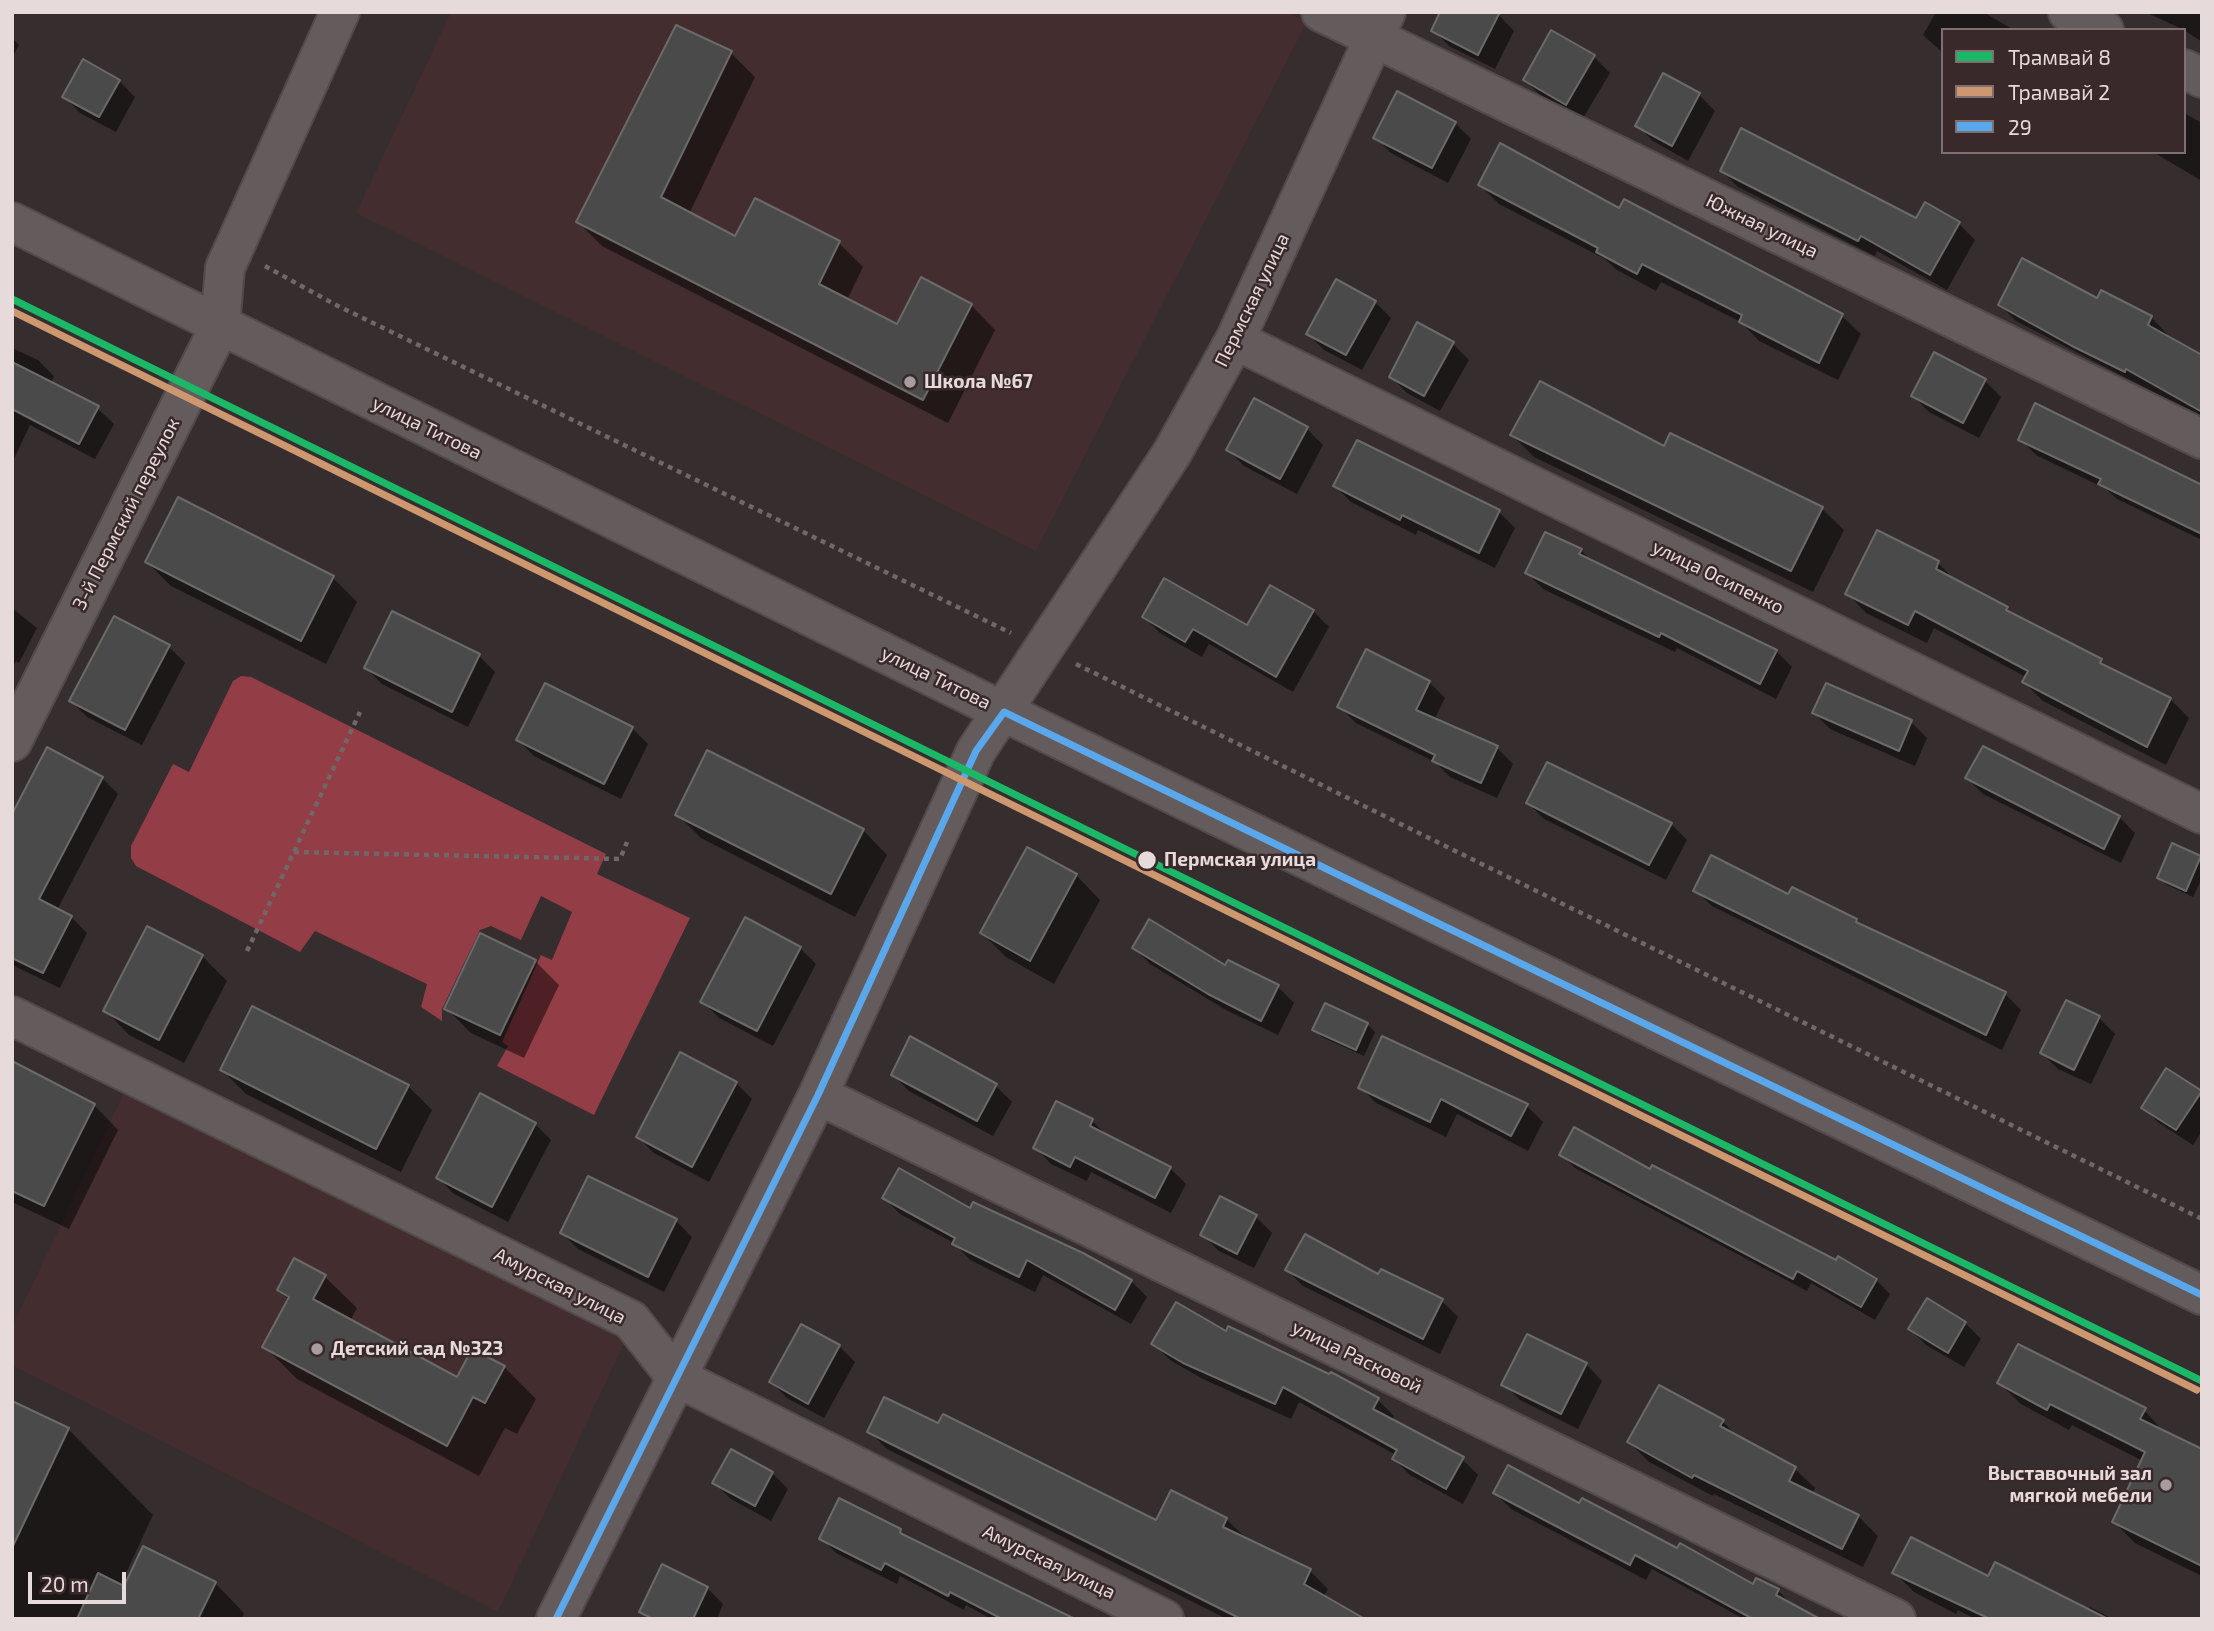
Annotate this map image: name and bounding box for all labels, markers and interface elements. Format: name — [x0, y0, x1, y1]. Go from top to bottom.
legend — [1941, 28, 2186, 154]
text: Трамвай 8 — [2008, 44, 2111, 69]
text: Трамвай 2 — [2008, 79, 2110, 104]
text: 29 — [2008, 114, 2032, 139]
street label: Южная улица — [1702, 189, 1822, 263]
street label: Пермская улица — [1210, 229, 1294, 371]
place label: Школа №67 — [924, 371, 1033, 393]
marker: Школа №67 — [902, 374, 918, 390]
street label: улица Титова — [369, 392, 485, 464]
street label: 3-й Пермский переулок — [68, 414, 184, 614]
street label: улица Осипенко — [1648, 535, 1788, 619]
street label: улица Титова — [878, 642, 994, 714]
marker: Пермская улица — [1136, 849, 1158, 871]
place label: Пермская улица — [1164, 849, 1316, 871]
street label: Амурская улица — [490, 1243, 630, 1329]
street label: улица Расковой — [1288, 1316, 1426, 1398]
place label: Детский сад №323 — [331, 1338, 503, 1360]
marker: Детский сад №323 — [309, 1341, 325, 1357]
place label: Выставочный зал мягкой мебели — [1988, 1463, 2152, 1507]
marker: Выставочный зал мягкой мебели — [2158, 1477, 2174, 1493]
street label: Амурская улица — [979, 1520, 1119, 1604]
scale bar — [32, 1558, 130, 1602]
text: 20 m — [41, 1571, 89, 1596]

